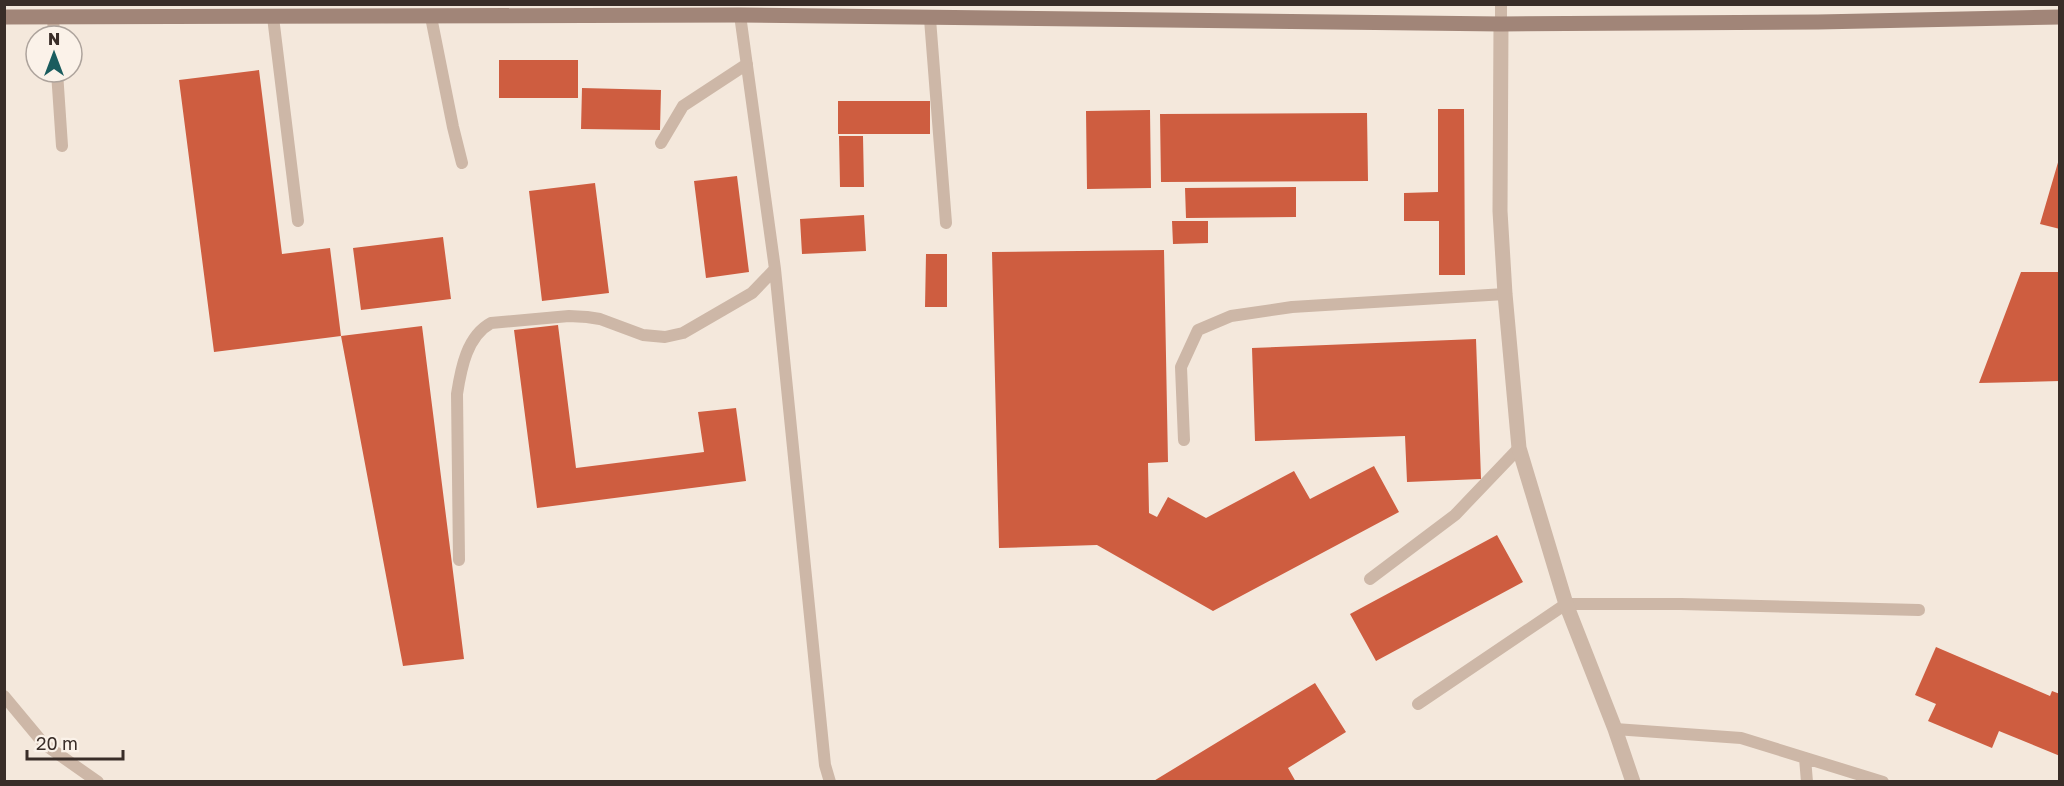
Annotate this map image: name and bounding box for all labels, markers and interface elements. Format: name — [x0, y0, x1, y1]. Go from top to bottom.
north arrow — [24, 24, 84, 84]
text: N — [48, 29, 60, 49]
scale bar — [27, 723, 123, 761]
text: 20 m — [36, 732, 78, 754]

